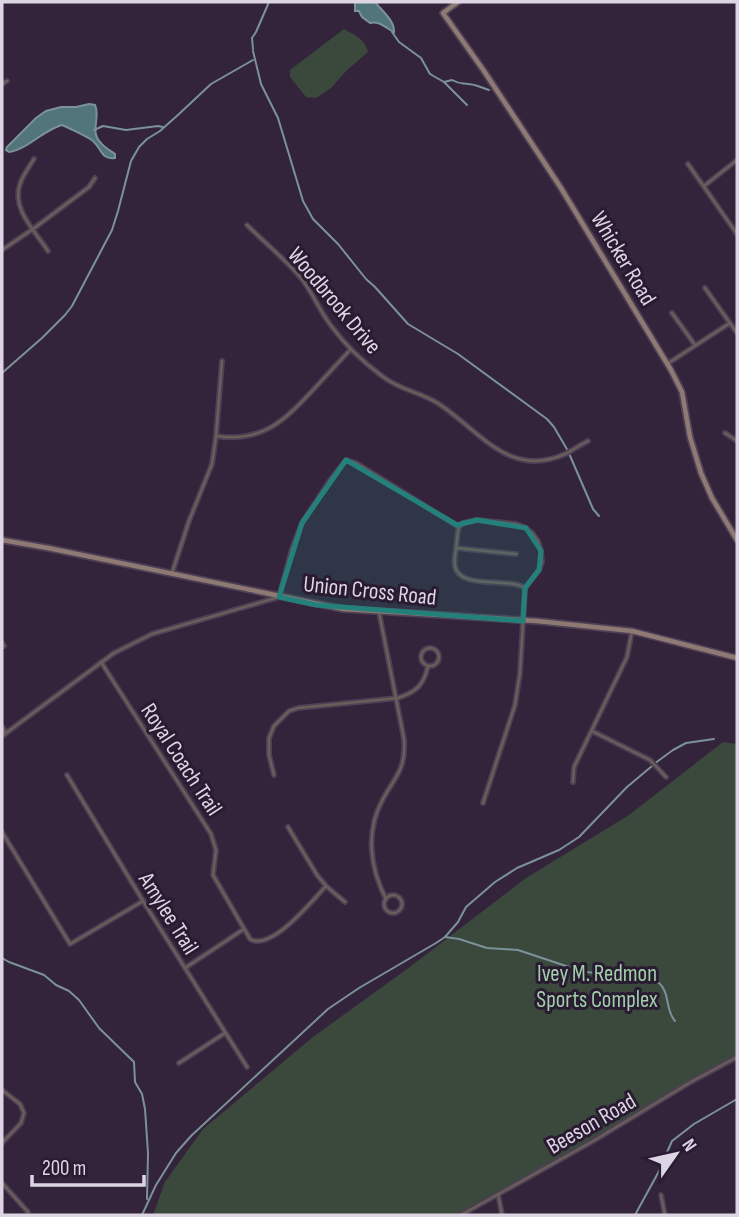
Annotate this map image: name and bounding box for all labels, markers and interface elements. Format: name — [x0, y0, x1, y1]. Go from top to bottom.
street label: Whicker Road — [584, 206, 662, 311]
street label: Woodbrook Drive — [281, 242, 387, 360]
street label: Union Cross Road — [302, 570, 438, 612]
street label: Royal Coach Trail — [134, 698, 228, 821]
street label: Amylee Trail — [131, 866, 204, 960]
park label: Ivey M. Redmon Sports Complex — [536, 960, 658, 1014]
street label: Beeson Road — [542, 1087, 641, 1161]
north arrow — [641, 1119, 711, 1189]
text: N — [676, 1135, 701, 1156]
scale bar — [32, 1144, 144, 1188]
text: 200 m — [42, 1156, 86, 1181]

